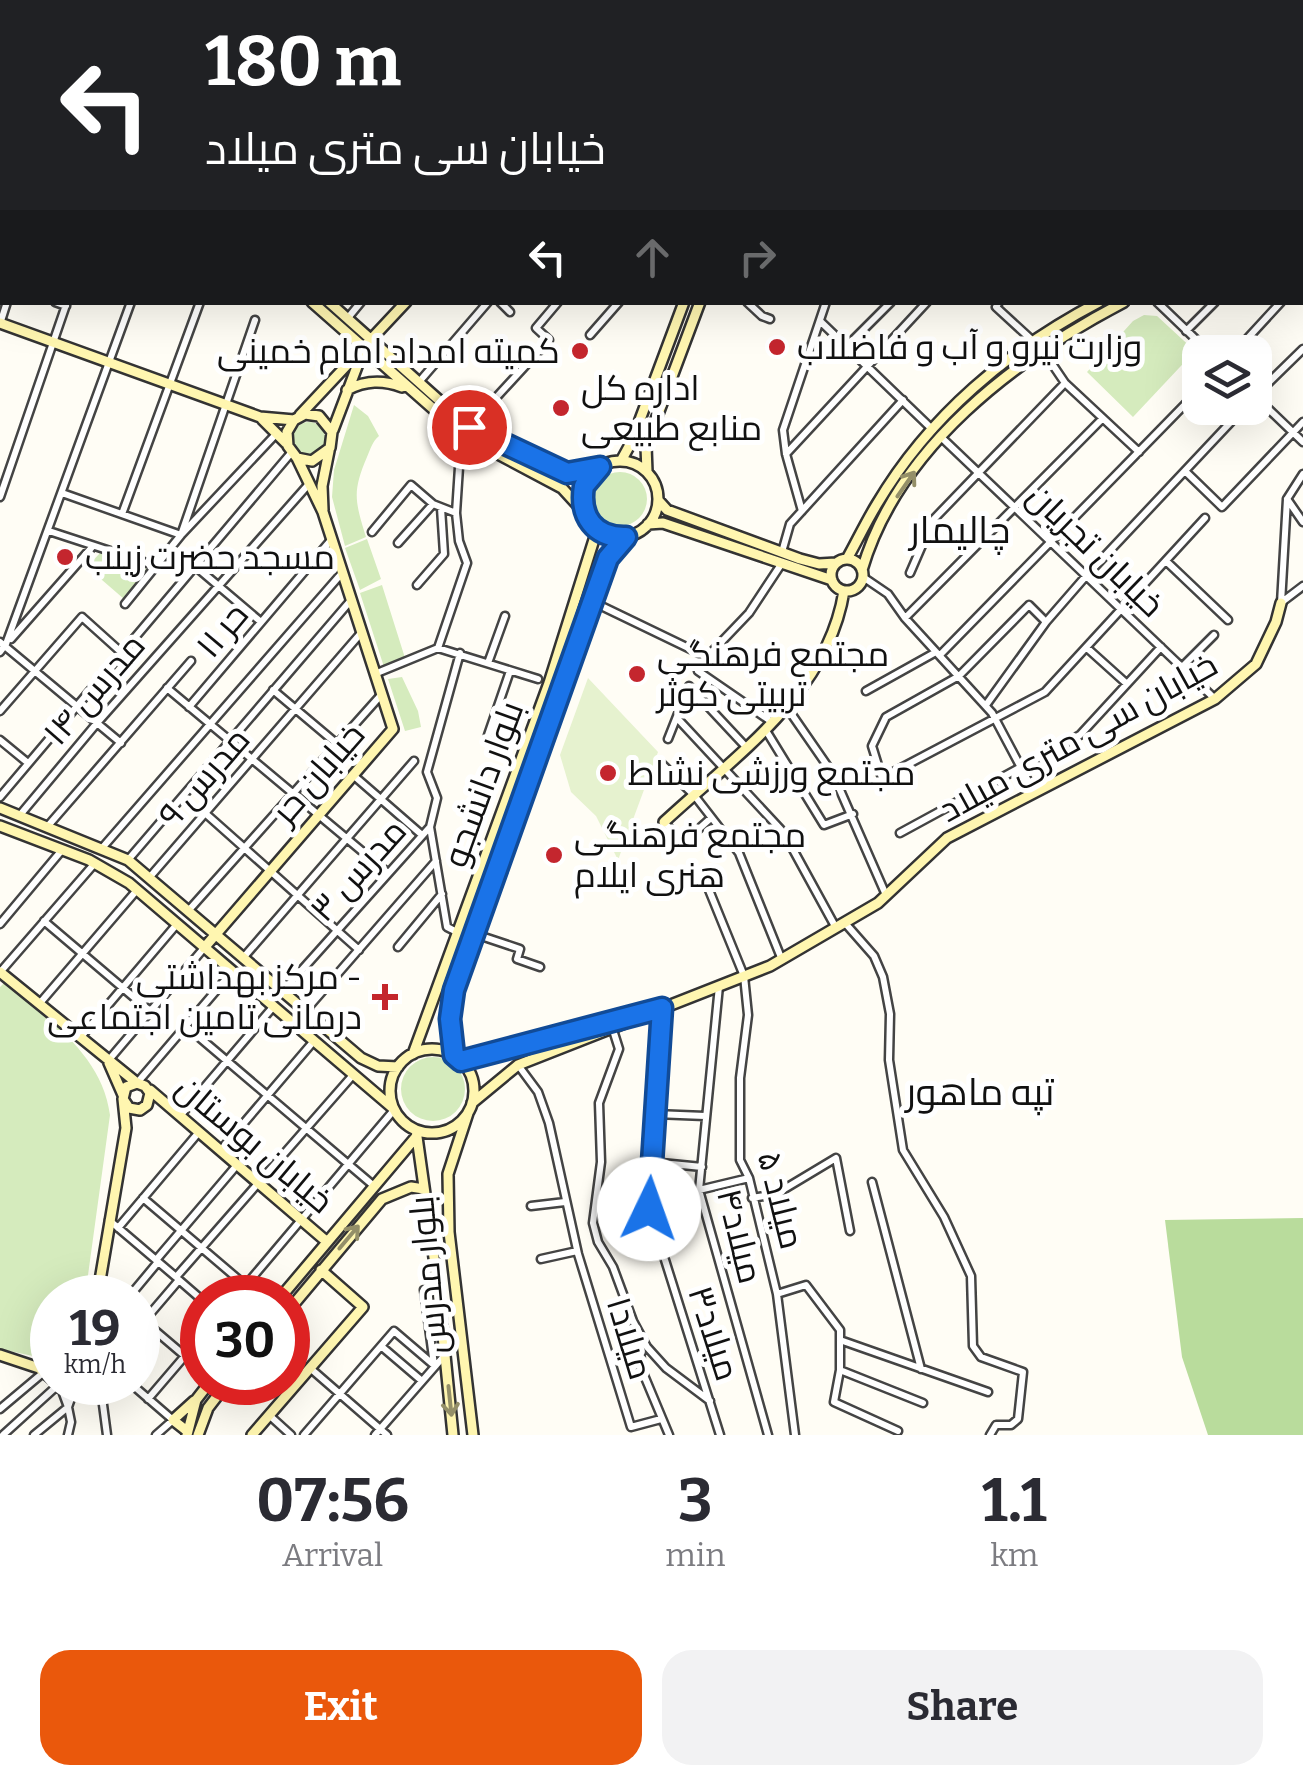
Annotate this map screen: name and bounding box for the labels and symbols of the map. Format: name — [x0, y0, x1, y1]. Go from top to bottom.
place label: وزارت نیرو و آب و فاضلاب — [797, 326, 1142, 368]
place label: کمیته امداد امام خمینی — [217, 330, 560, 375]
marker: وزارت نیرو و آب و فاضلاب — [766, 336, 788, 358]
marker: کمیته امداد امام خمینی — [569, 340, 591, 362]
place label: اداره کل منابع طبیعی — [581, 367, 762, 451]
pin — [427, 385, 512, 470]
marker: اداره کل منابع طبیعی — [550, 397, 572, 419]
one-way arrow — [895, 470, 916, 498]
street label: خیابان تجریان — [1019, 474, 1173, 626]
district label: چالیمار — [908, 507, 1010, 555]
place label: مسجد حضرت زینب — [85, 536, 335, 578]
marker: مسجد حضرت زینب — [54, 546, 76, 568]
street label: حر ۱۱ — [187, 594, 257, 666]
street label: مدرس ۱۴ — [34, 625, 154, 753]
place label: مجتمع فرهنگی تربیتی کوثر — [655, 633, 889, 715]
street label: خیابان سی متری میلاد — [932, 643, 1224, 831]
marker: مجتمع فرهنگی تربیتی کوثر — [626, 663, 648, 685]
street label: بلوار دانشجو — [434, 696, 532, 872]
street label: خیابان حر — [261, 714, 373, 834]
street label: مدرس ۹ — [149, 719, 259, 835]
place label: مجتمع ورزشی نشاط — [628, 752, 915, 796]
marker: مجتمع ورزشی نشاط — [597, 762, 619, 784]
street label: مدرس ۳ — [301, 810, 415, 930]
place label: مجتمع فرهنگی هنری ایلام — [574, 814, 806, 899]
marker: مجتمع فرهنگی هنری ایلام — [543, 844, 565, 866]
place label: مرکز بهداشتی - درمانی تامین اجتماعی — [47, 956, 362, 1038]
marker: مرکز بهداشتی - درمانی تامین اجتماعی — [372, 984, 398, 1010]
street label: خیابان بوستان — [168, 1066, 342, 1222]
district label: تپه ماهور — [904, 1069, 1054, 1116]
street label: میلاد ۵ — [749, 1147, 813, 1253]
position arrow — [597, 1157, 701, 1261]
street label: میلاد۴ — [708, 1184, 772, 1288]
street label: بلوار مدرس — [400, 1194, 456, 1356]
one-way arrow — [337, 1225, 360, 1250]
speed limit sign: 30 — [180, 1275, 310, 1405]
street label: میلاد۳ — [679, 1280, 749, 1386]
street label: میلاد۱ — [598, 1292, 662, 1384]
one-way arrow — [441, 1384, 460, 1416]

